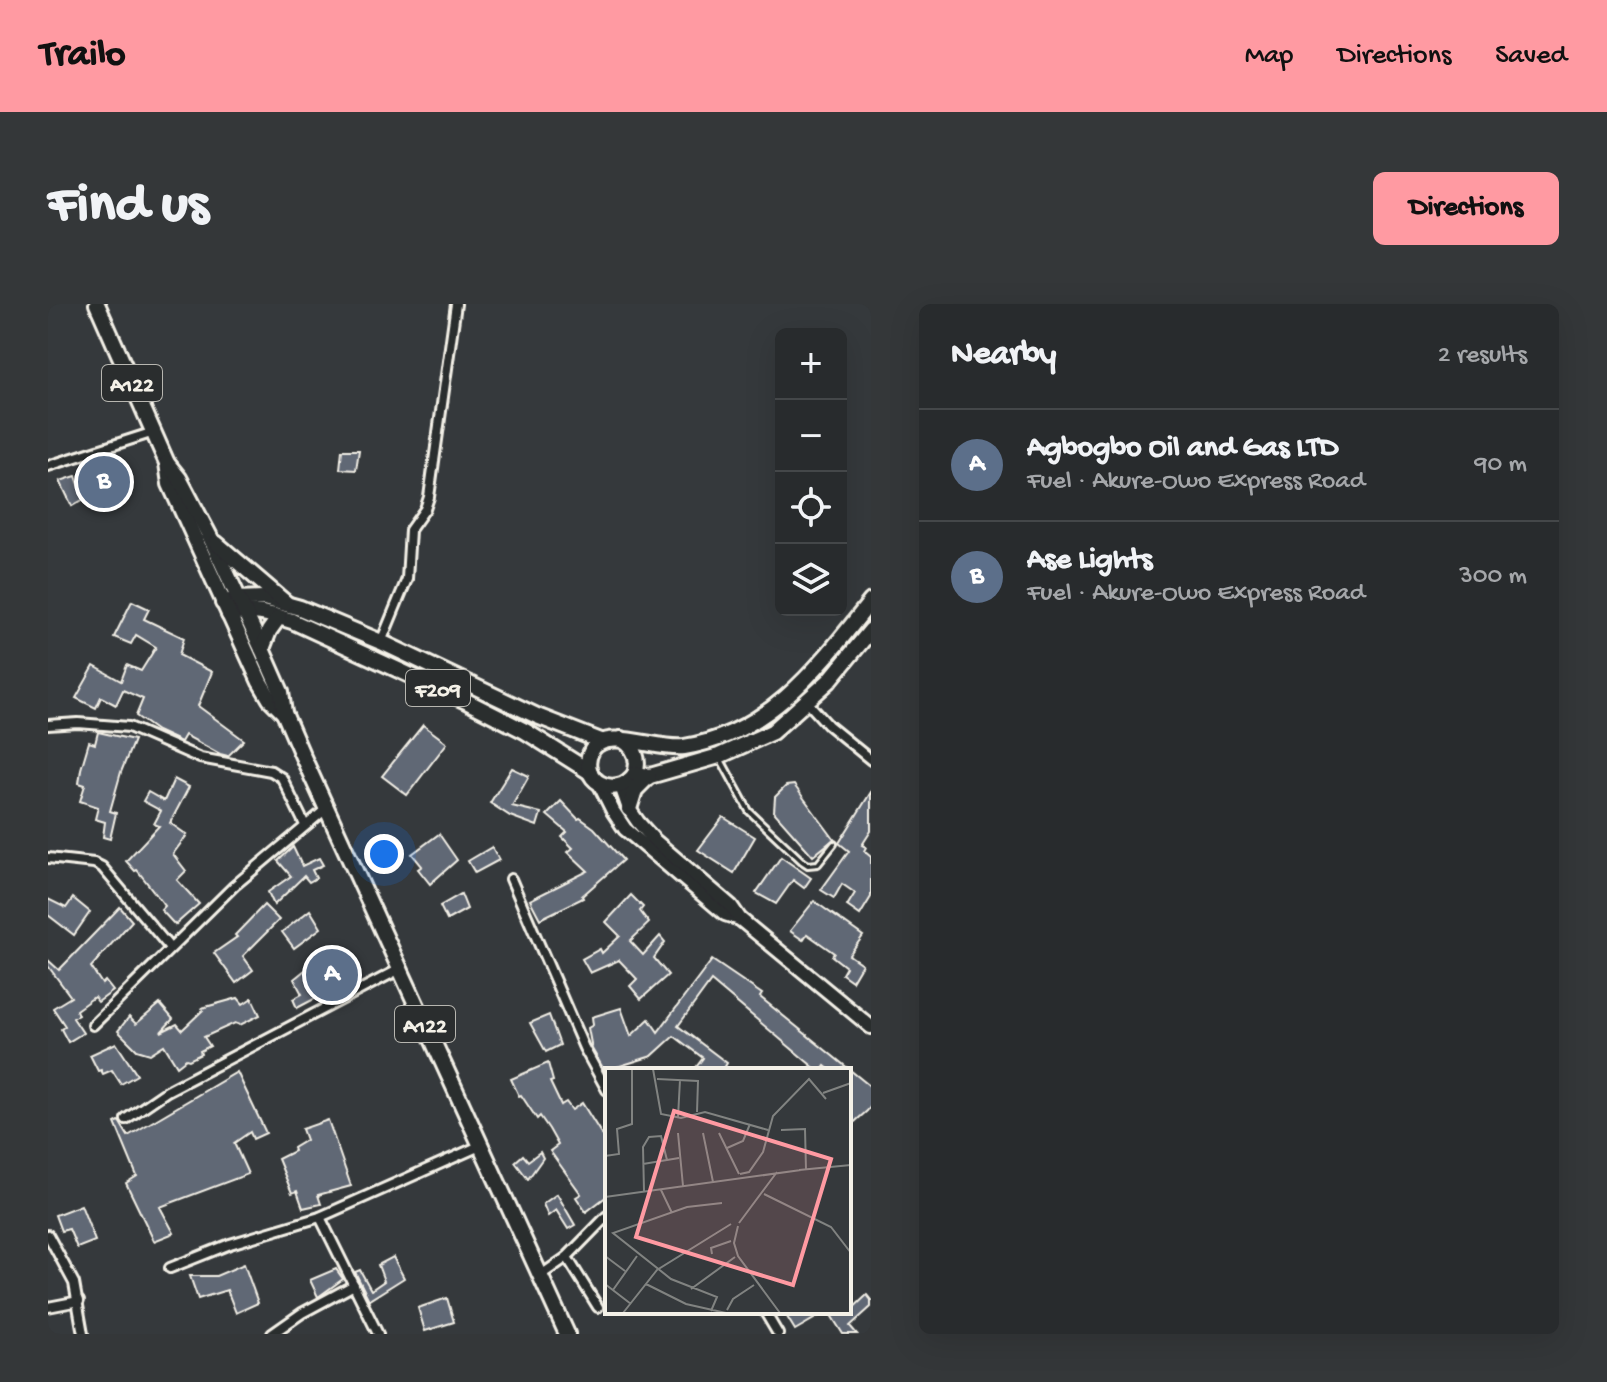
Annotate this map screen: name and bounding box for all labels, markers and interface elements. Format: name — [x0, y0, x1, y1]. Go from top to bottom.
text: Trailo — [40, 34, 126, 78]
text: Map — [1245, 40, 1293, 73]
text: Directions — [1337, 40, 1451, 73]
text: Saved — [1495, 40, 1567, 73]
button: Directions — [1373, 172, 1559, 245]
text: Find us — [48, 175, 208, 241]
map controls — [775, 328, 847, 616]
button: + — [775, 328, 847, 400]
text: Nearby — [951, 336, 1056, 376]
text: 2 results — [1438, 341, 1527, 372]
road number: A122 — [102, 365, 162, 401]
button: − — [775, 400, 847, 472]
text: Agbogbo Oil and Gas LTD — [1027, 432, 1338, 467]
text: A — [969, 450, 985, 481]
text: 90 m — [1475, 450, 1527, 481]
pin: B — [78, 452, 130, 512]
text: Fuel · Akure-Owo Express Road — [1027, 467, 1365, 498]
button: locate — [775, 472, 847, 544]
button: layers — [775, 544, 847, 616]
text: Ase Lights — [1027, 544, 1152, 579]
text: B — [970, 562, 984, 593]
text: 300 m — [1459, 562, 1527, 593]
text: Fuel · Akure-Owo Express Road — [1027, 579, 1365, 610]
road number: F209 — [406, 670, 470, 706]
your location — [364, 834, 404, 874]
pin: A — [306, 945, 358, 1005]
road number: A122 — [395, 1006, 455, 1042]
inset map — [605, 1068, 851, 1314]

